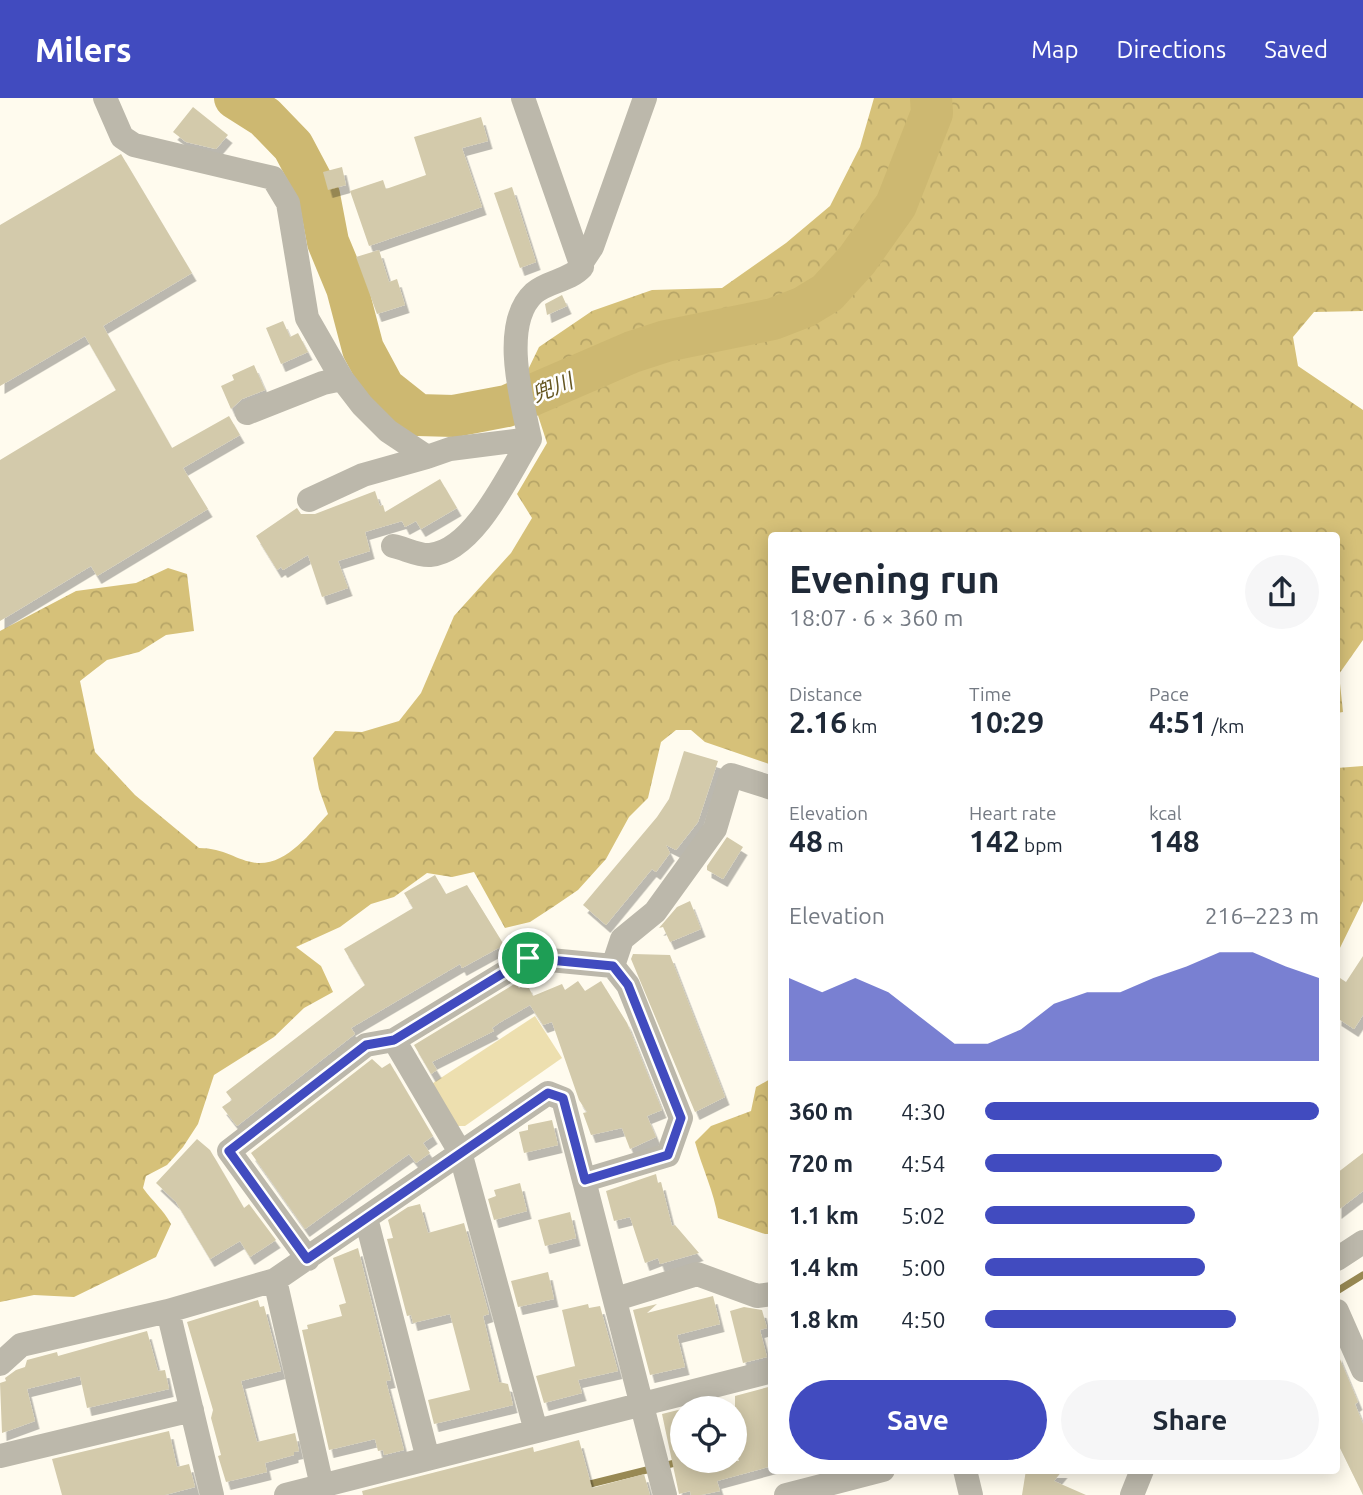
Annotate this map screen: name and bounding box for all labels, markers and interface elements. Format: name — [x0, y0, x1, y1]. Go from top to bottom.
text: Milers — [35, 31, 132, 68]
text: Map — [1031, 36, 1078, 63]
text: Directions — [1116, 36, 1226, 63]
text: Saved — [1264, 36, 1328, 63]
water label: 兜川 — [528, 367, 578, 406]
button: share — [1245, 555, 1319, 629]
text: Evening run — [789, 558, 1000, 600]
text: 18:07 · 6 × 360 m — [789, 605, 963, 630]
text: Distance — [789, 683, 863, 705]
text: Time — [969, 683, 1011, 705]
text: Pace — [1149, 683, 1189, 705]
text: 2.16 — [789, 705, 847, 739]
text: 10:29 — [969, 705, 1044, 739]
text: 4:51 — [1149, 705, 1207, 739]
text: km — [847, 715, 877, 737]
text: /km — [1207, 715, 1245, 737]
text: Elevation — [789, 802, 868, 824]
text: Heart rate — [969, 802, 1056, 824]
text: kcal — [1149, 802, 1182, 824]
text: 48 — [789, 824, 823, 858]
text: 142 — [969, 824, 1020, 858]
text: 148 — [1149, 824, 1200, 858]
text: m — [823, 834, 844, 856]
text: bpm — [1020, 834, 1063, 856]
text: Elevation — [789, 903, 885, 928]
text: 216–223 m — [1205, 903, 1319, 928]
pin — [498, 928, 558, 988]
icon: arrive — [509, 939, 547, 977]
text: 360 m — [789, 1099, 853, 1124]
text: 4:30 — [901, 1099, 946, 1124]
text: 720 m — [789, 1151, 853, 1176]
text: 4:54 — [901, 1151, 946, 1176]
text: 1.1 km — [789, 1203, 859, 1228]
text: 5:02 — [901, 1203, 946, 1228]
text: 1.4 km — [789, 1255, 859, 1280]
text: 5:00 — [901, 1255, 946, 1280]
text: 1.8 km — [789, 1307, 859, 1332]
text: 4:50 — [901, 1307, 946, 1332]
button: Save — [789, 1380, 1047, 1460]
button: Share — [1061, 1380, 1319, 1460]
map controls — [670, 1396, 747, 1473]
button: locate — [670, 1396, 747, 1473]

